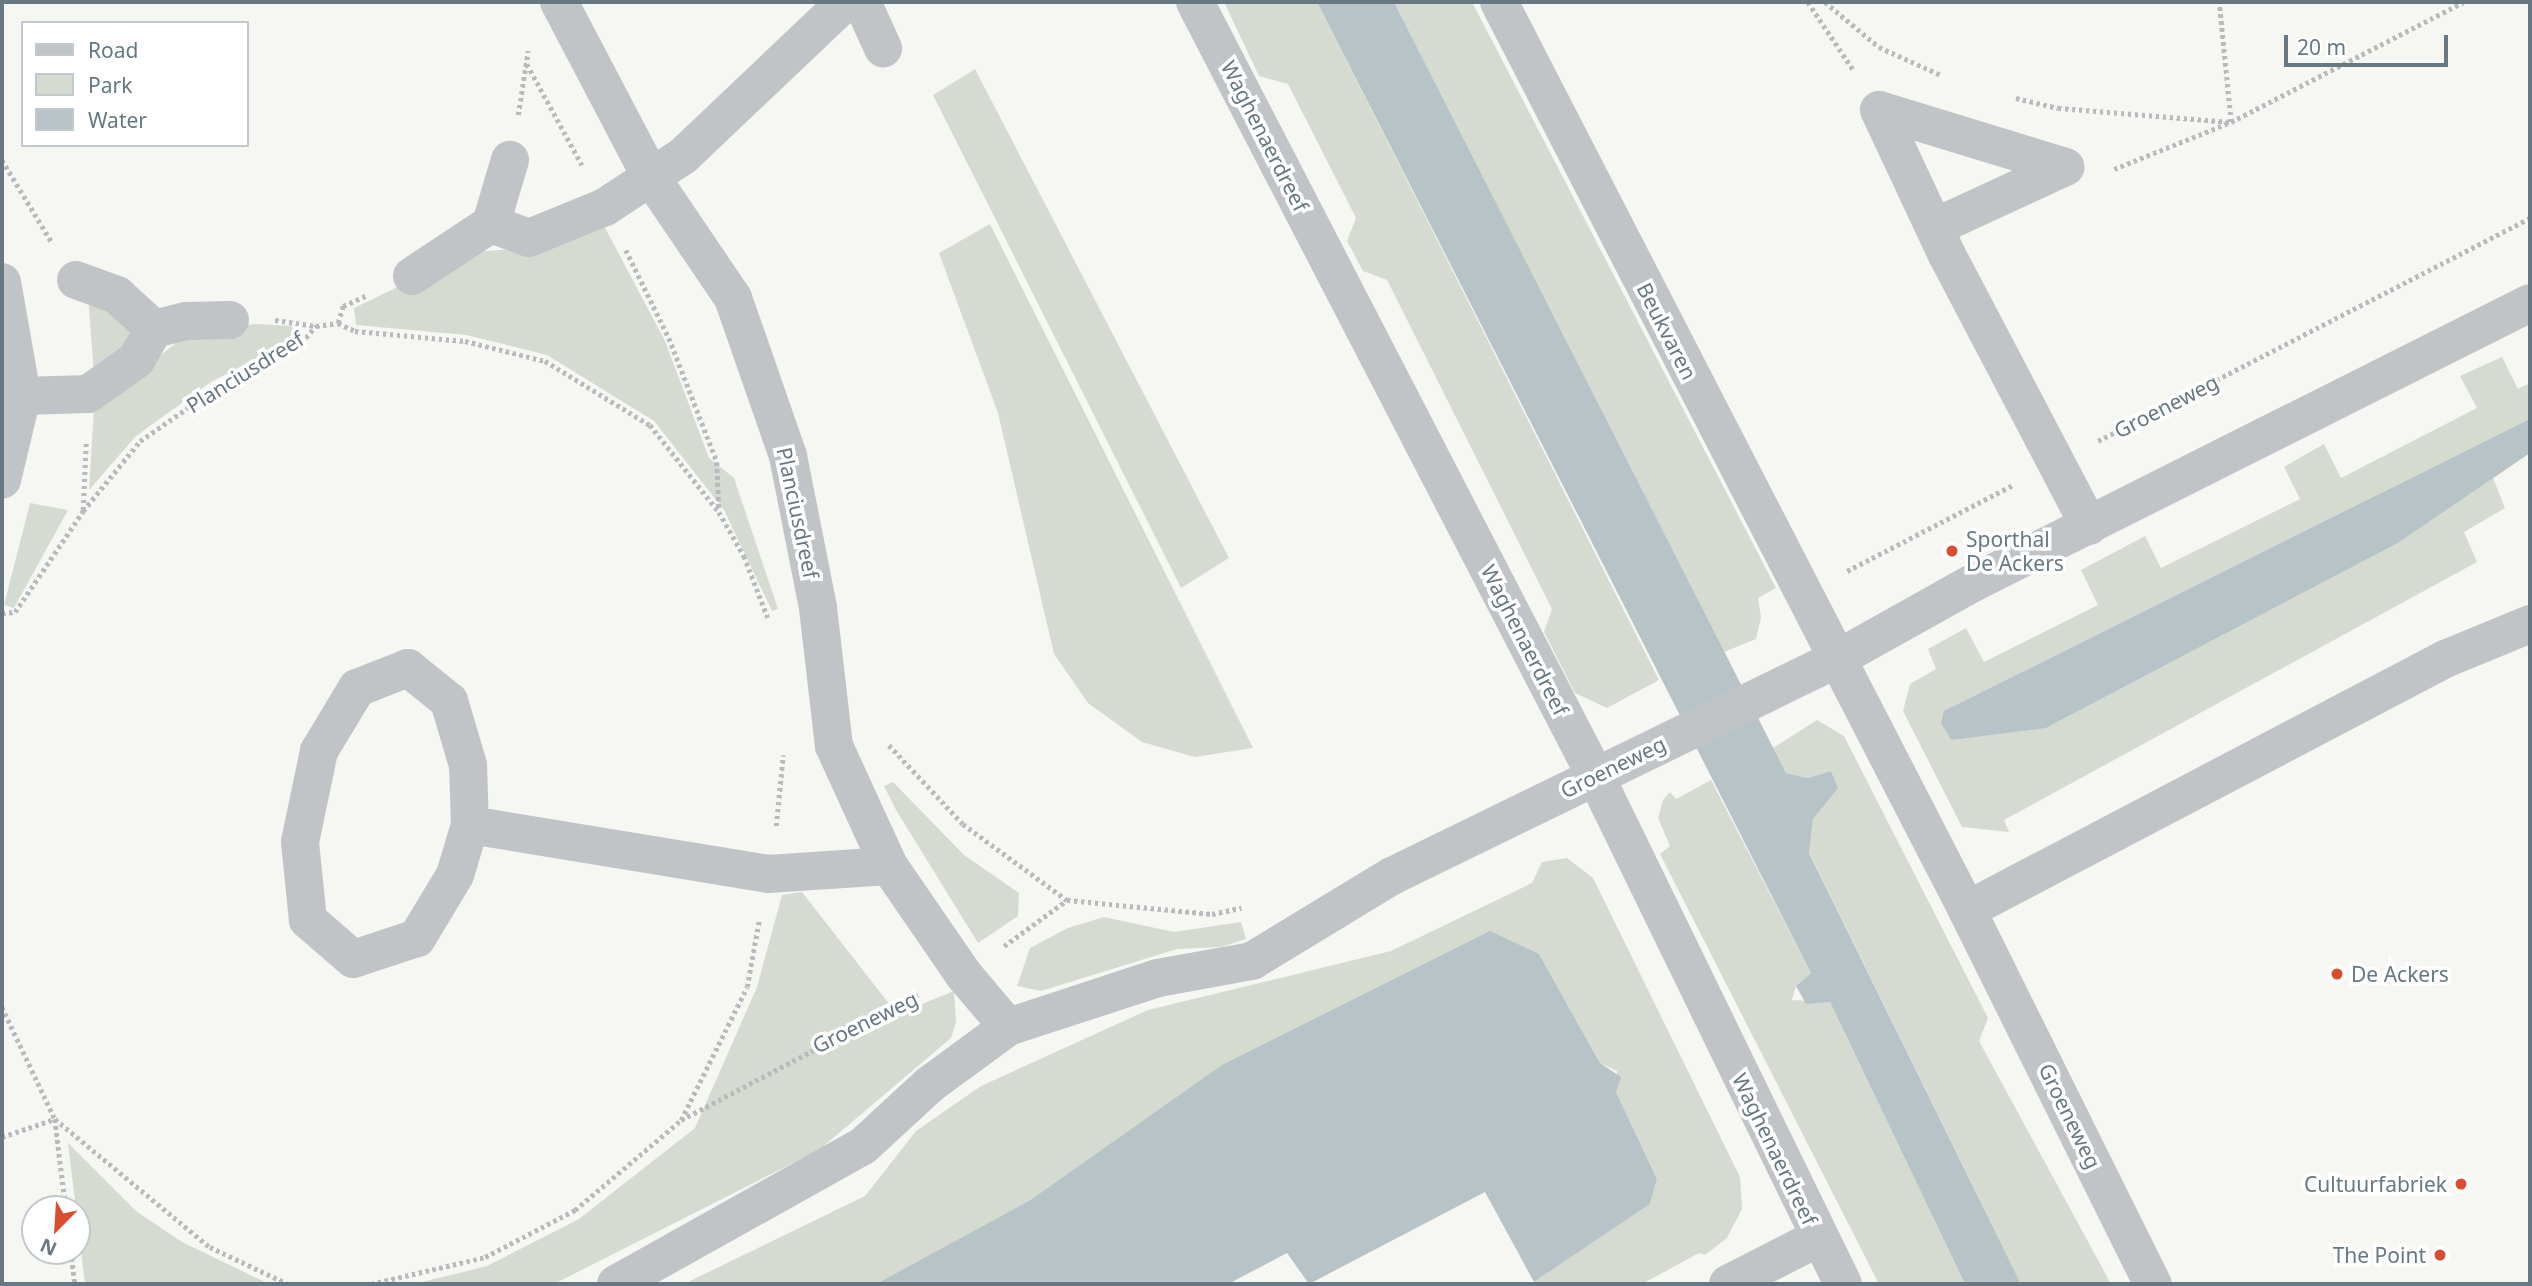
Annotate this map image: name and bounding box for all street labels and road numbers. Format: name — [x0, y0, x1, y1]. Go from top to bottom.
street label: Waghenaerdreef — [1216, 57, 1314, 215]
street label: Beukvaren — [1632, 278, 1702, 384]
street label: Planciusdreef — [182, 326, 308, 418]
street label: Groeneweg — [2110, 369, 2222, 443]
street label: Planciusdreef — [772, 445, 824, 581]
street label: Waghenaerdreef — [1476, 561, 1574, 719]
street label: Groeneweg — [1556, 731, 1670, 803]
street label: Groeneweg — [808, 986, 922, 1058]
street label: Groeneweg — [2034, 1059, 2106, 1173]
street label: Waghenaerdreef — [1727, 1069, 1823, 1229]

